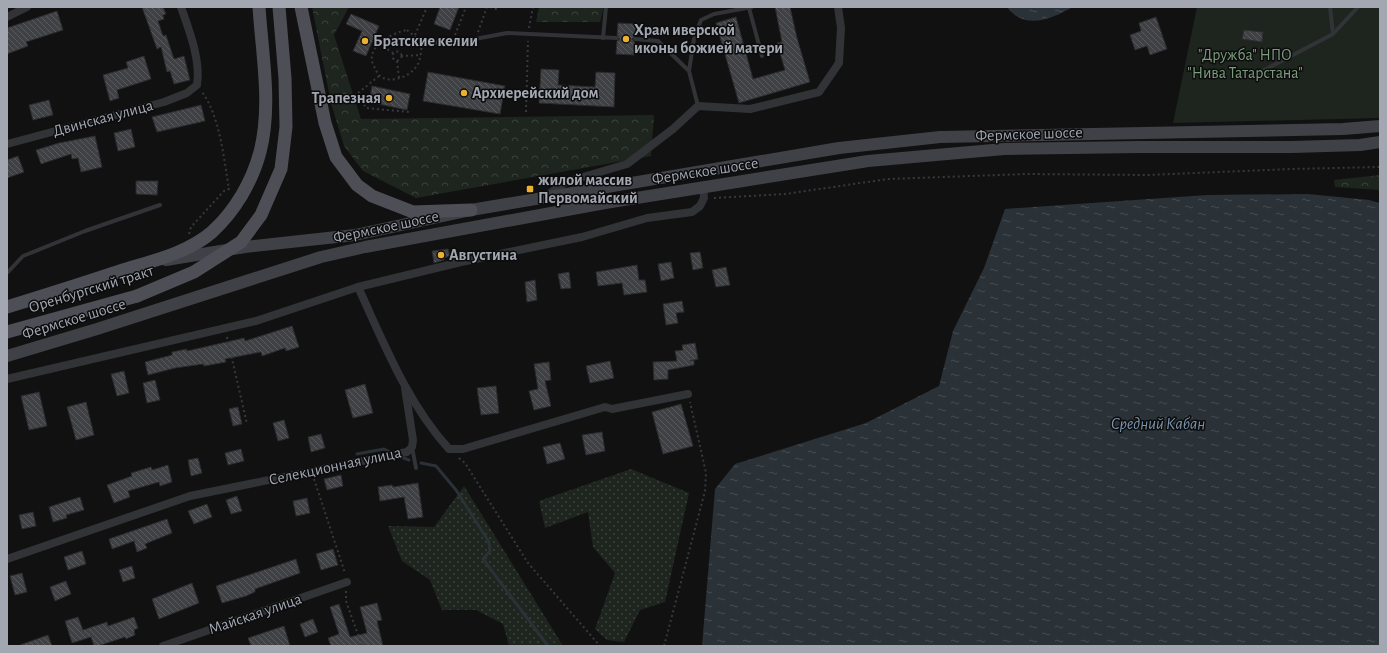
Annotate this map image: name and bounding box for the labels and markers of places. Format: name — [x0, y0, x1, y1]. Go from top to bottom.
place label: Храм иверской иконы божией матери — [634, 22, 783, 56]
place label: Братские келии — [373, 33, 478, 49]
marker: Храм иверской иконы божией матери — [621, 34, 631, 44]
marker: Братские келии — [360, 36, 370, 46]
place label: Архиерейский дом — [472, 85, 599, 101]
marker: Архиерейский дом — [459, 88, 469, 98]
place label: Трапезная — [311, 90, 381, 106]
marker: Трапезная — [384, 93, 394, 103]
place label: жилой массив Первомайский — [538, 172, 638, 206]
marker: жилой массив Первомайский — [525, 184, 535, 194]
place label: Августина — [449, 247, 517, 264]
marker: Августина — [436, 250, 446, 260]

